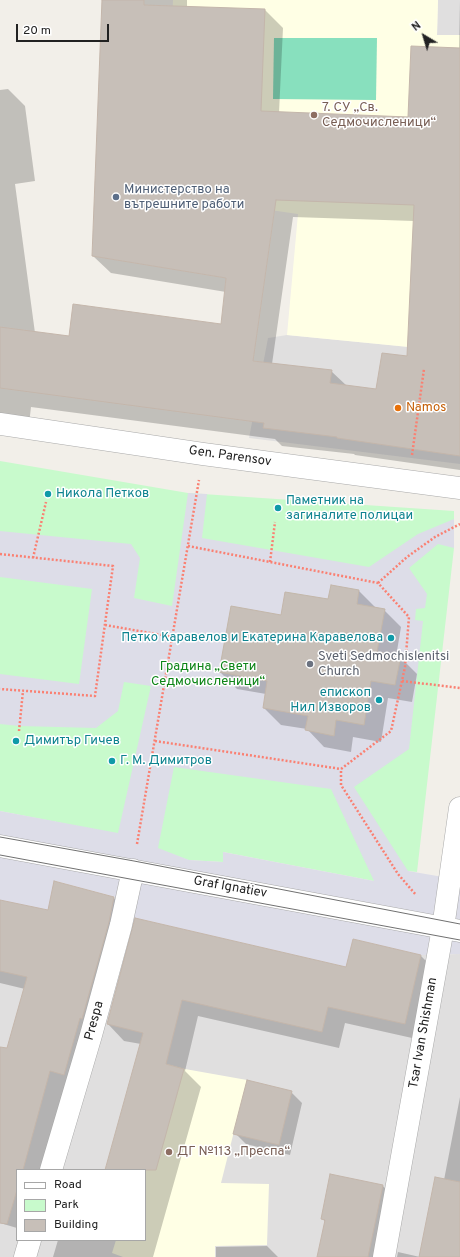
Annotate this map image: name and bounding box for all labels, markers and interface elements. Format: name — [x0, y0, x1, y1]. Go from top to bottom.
scale bar — [18, 16, 111, 42]
north arrow — [404, 16, 444, 56]
text: N — [409, 19, 424, 34]
text: 20 m — [23, 23, 51, 39]
place label: 7. СУ „Св. Седмочисленици“ — [322, 100, 436, 131]
marker: 7. СУ „Св. Седмочисленици“ — [309, 110, 319, 120]
place label: Министерство на вътрешните работи — [124, 182, 244, 213]
marker: Министерство на вътрешните работи — [111, 192, 121, 202]
place label: Namos — [406, 400, 446, 416]
marker: Namos — [393, 403, 403, 413]
street label: Gen. Parensov — [188, 443, 272, 471]
place label: Никола Петков — [56, 486, 149, 502]
marker: Никола Петков — [43, 489, 53, 499]
place label: Паметник на загиналите полицаи — [286, 493, 413, 524]
marker: Паметник на загиналите полицаи — [273, 503, 283, 513]
place label: Петко Каравелов и Екатерина Каравелова — [121, 630, 383, 646]
marker: Петко Каравелов и Екатерина Каравелова — [386, 633, 396, 643]
place label: Sveti Sedmochislenitsi Church — [318, 649, 449, 680]
park label: Градина „Свети Седмочисленици“ — [151, 659, 265, 690]
marker: Sveti Sedmochislenitsi Church — [305, 659, 315, 669]
place label: епископ Нил Изворов — [290, 685, 371, 716]
marker: епископ Нил Изворов — [374, 695, 384, 705]
place label: Димитър Гичев — [24, 733, 120, 749]
marker: Димитър Гичев — [11, 736, 21, 746]
place label: Г. М. Димитров — [120, 753, 212, 769]
marker: Г. М. Димитров — [107, 756, 117, 766]
street label: Graf Ignatiev — [192, 874, 268, 902]
street label: Tsar Ivan Shishman — [407, 976, 441, 1090]
street label: Prespa — [82, 1000, 108, 1042]
place label: ДГ №113 „Преспа“ — [177, 1144, 290, 1160]
marker: ДГ №113 „Преспа“ — [164, 1147, 174, 1157]
legend — [16, 1169, 146, 1241]
text: Road — [54, 1177, 82, 1193]
text: Park — [54, 1197, 79, 1213]
text: Building — [54, 1217, 98, 1233]

